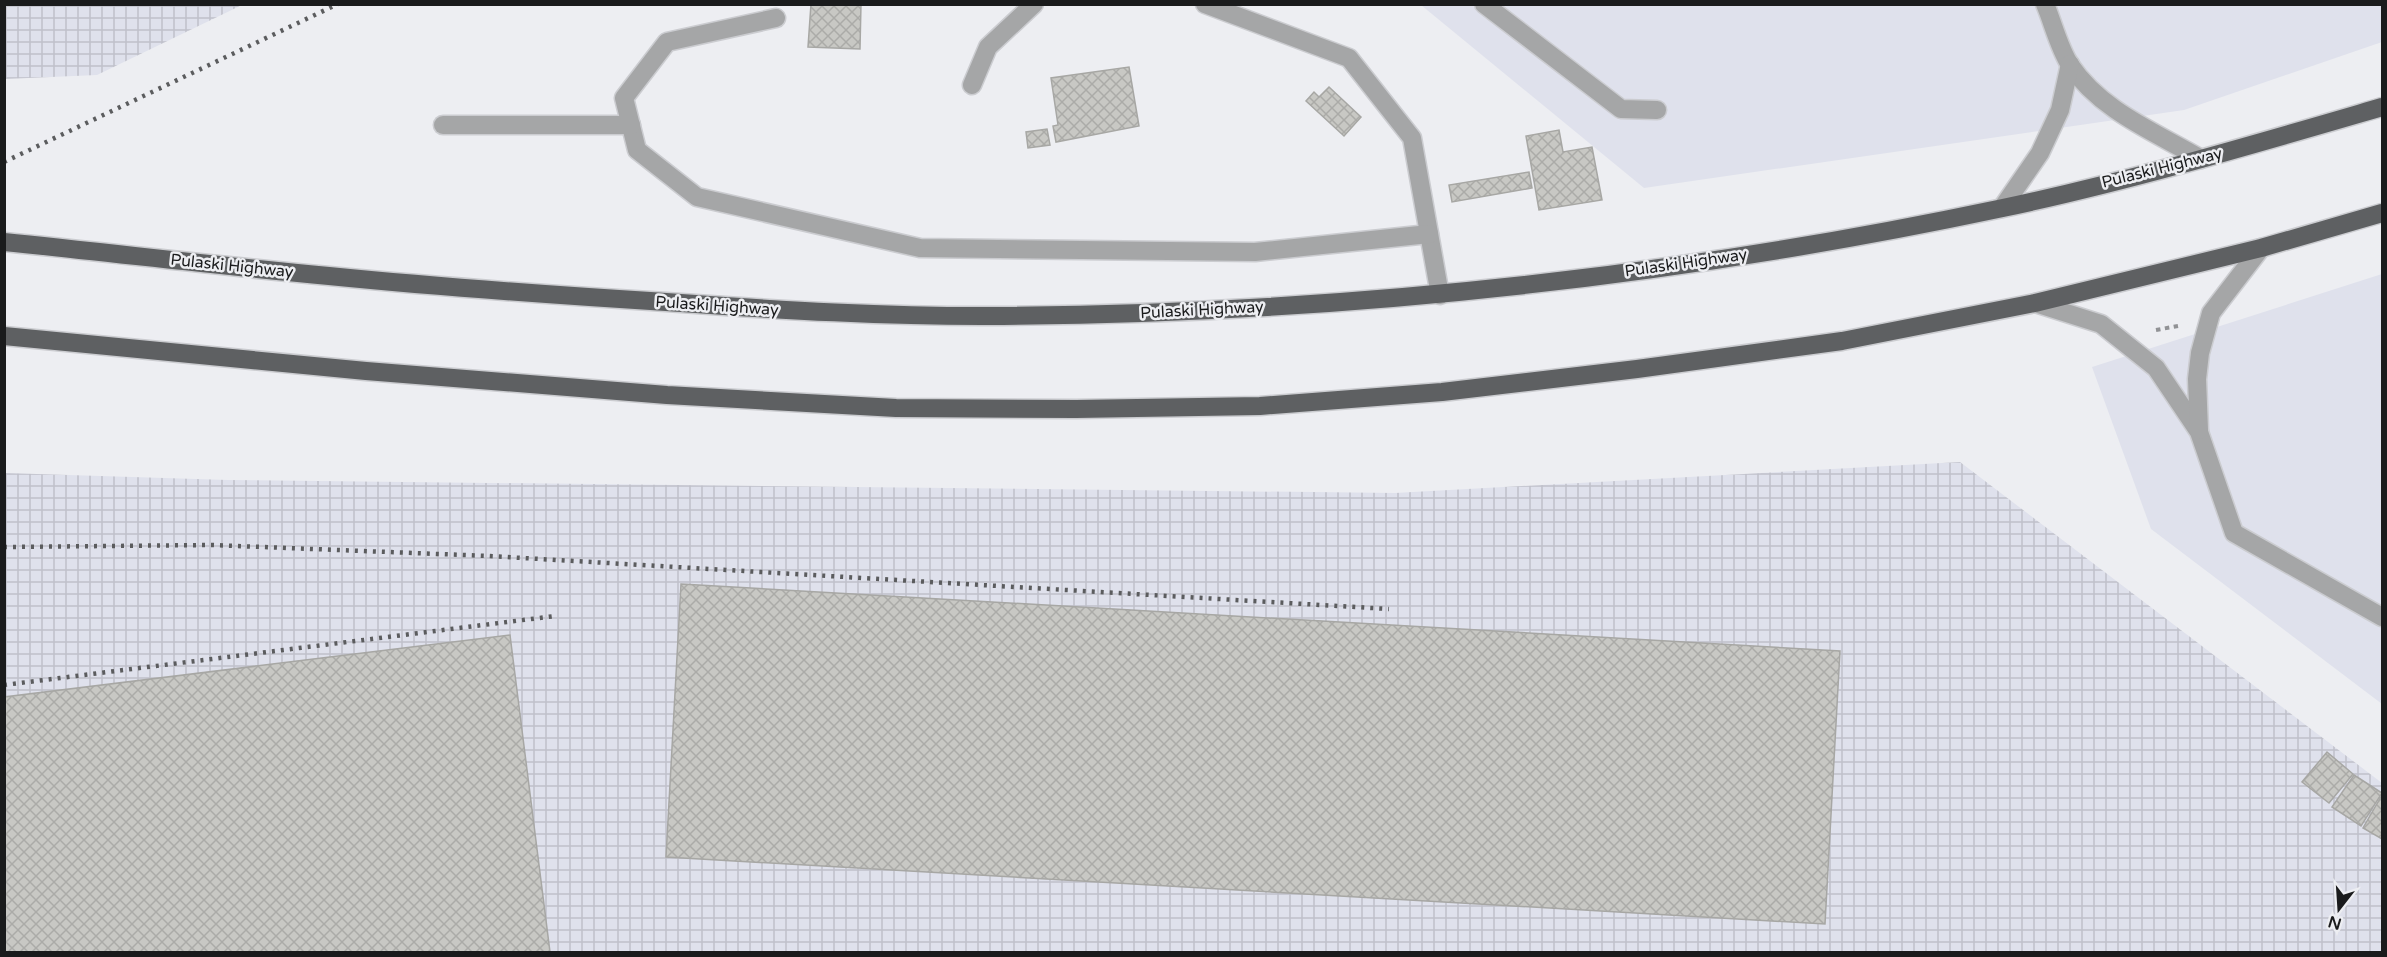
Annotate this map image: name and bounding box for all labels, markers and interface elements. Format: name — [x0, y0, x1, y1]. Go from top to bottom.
street label: Pulaski Highway — [2100, 143, 2225, 193]
street label: Pulaski Highway — [1623, 244, 1749, 281]
street label: Pulaski Highway — [170, 250, 295, 282]
street label: Pulaski Highway — [655, 292, 780, 320]
street label: Pulaski Highway — [1140, 297, 1265, 323]
north arrow — [2309, 879, 2369, 939]
text: N — [2326, 911, 2344, 934]

